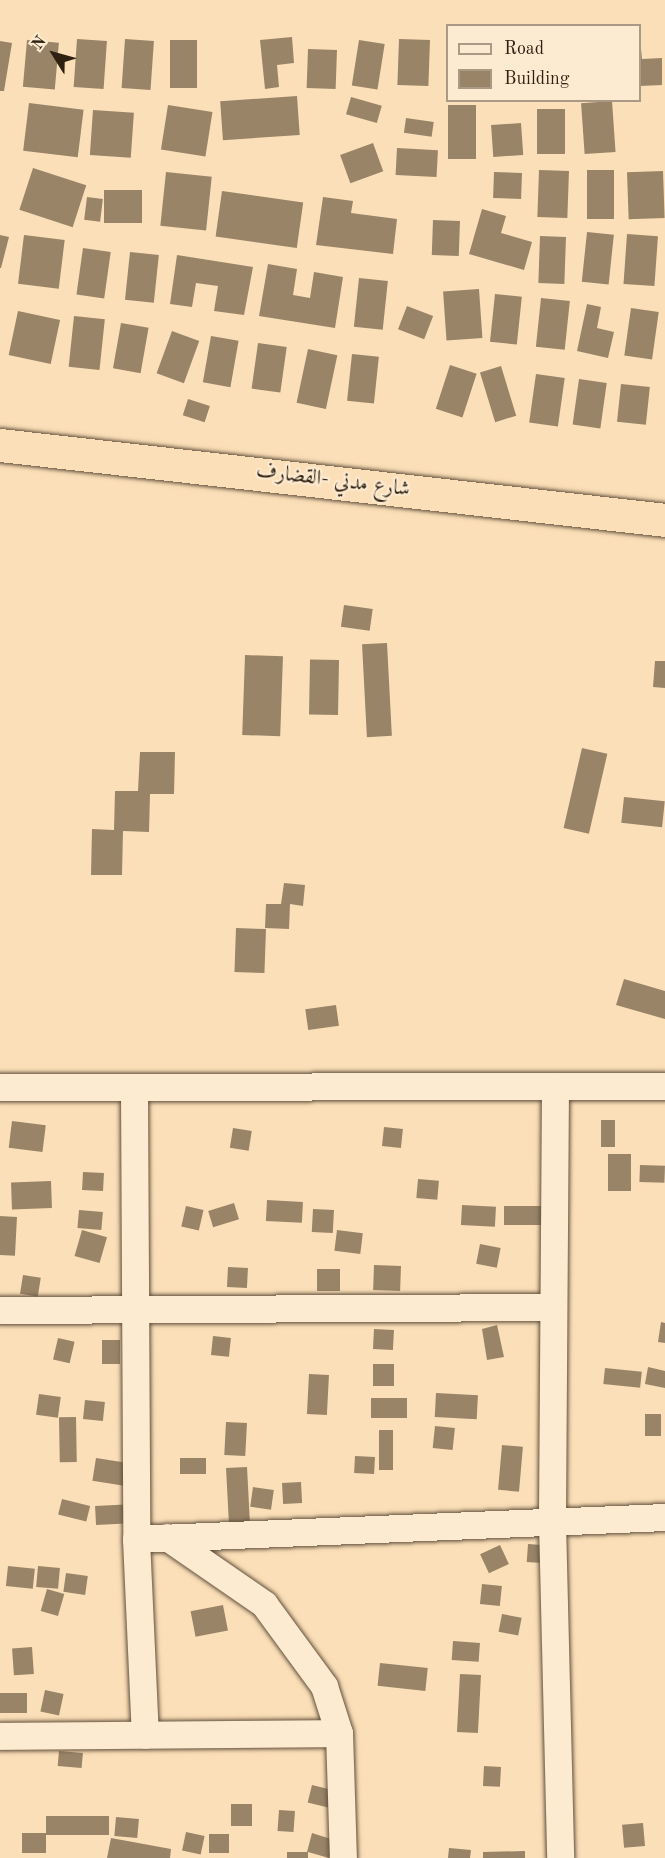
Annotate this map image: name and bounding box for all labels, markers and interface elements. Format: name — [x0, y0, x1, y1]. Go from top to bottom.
north arrow — [24, 24, 84, 84]
legend — [446, 24, 641, 102]
text: N — [30, 33, 50, 53]
text: Road — [504, 40, 544, 58]
text: Building — [504, 70, 569, 88]
street label: شارع مدني -القضارف — [255, 459, 411, 503]

